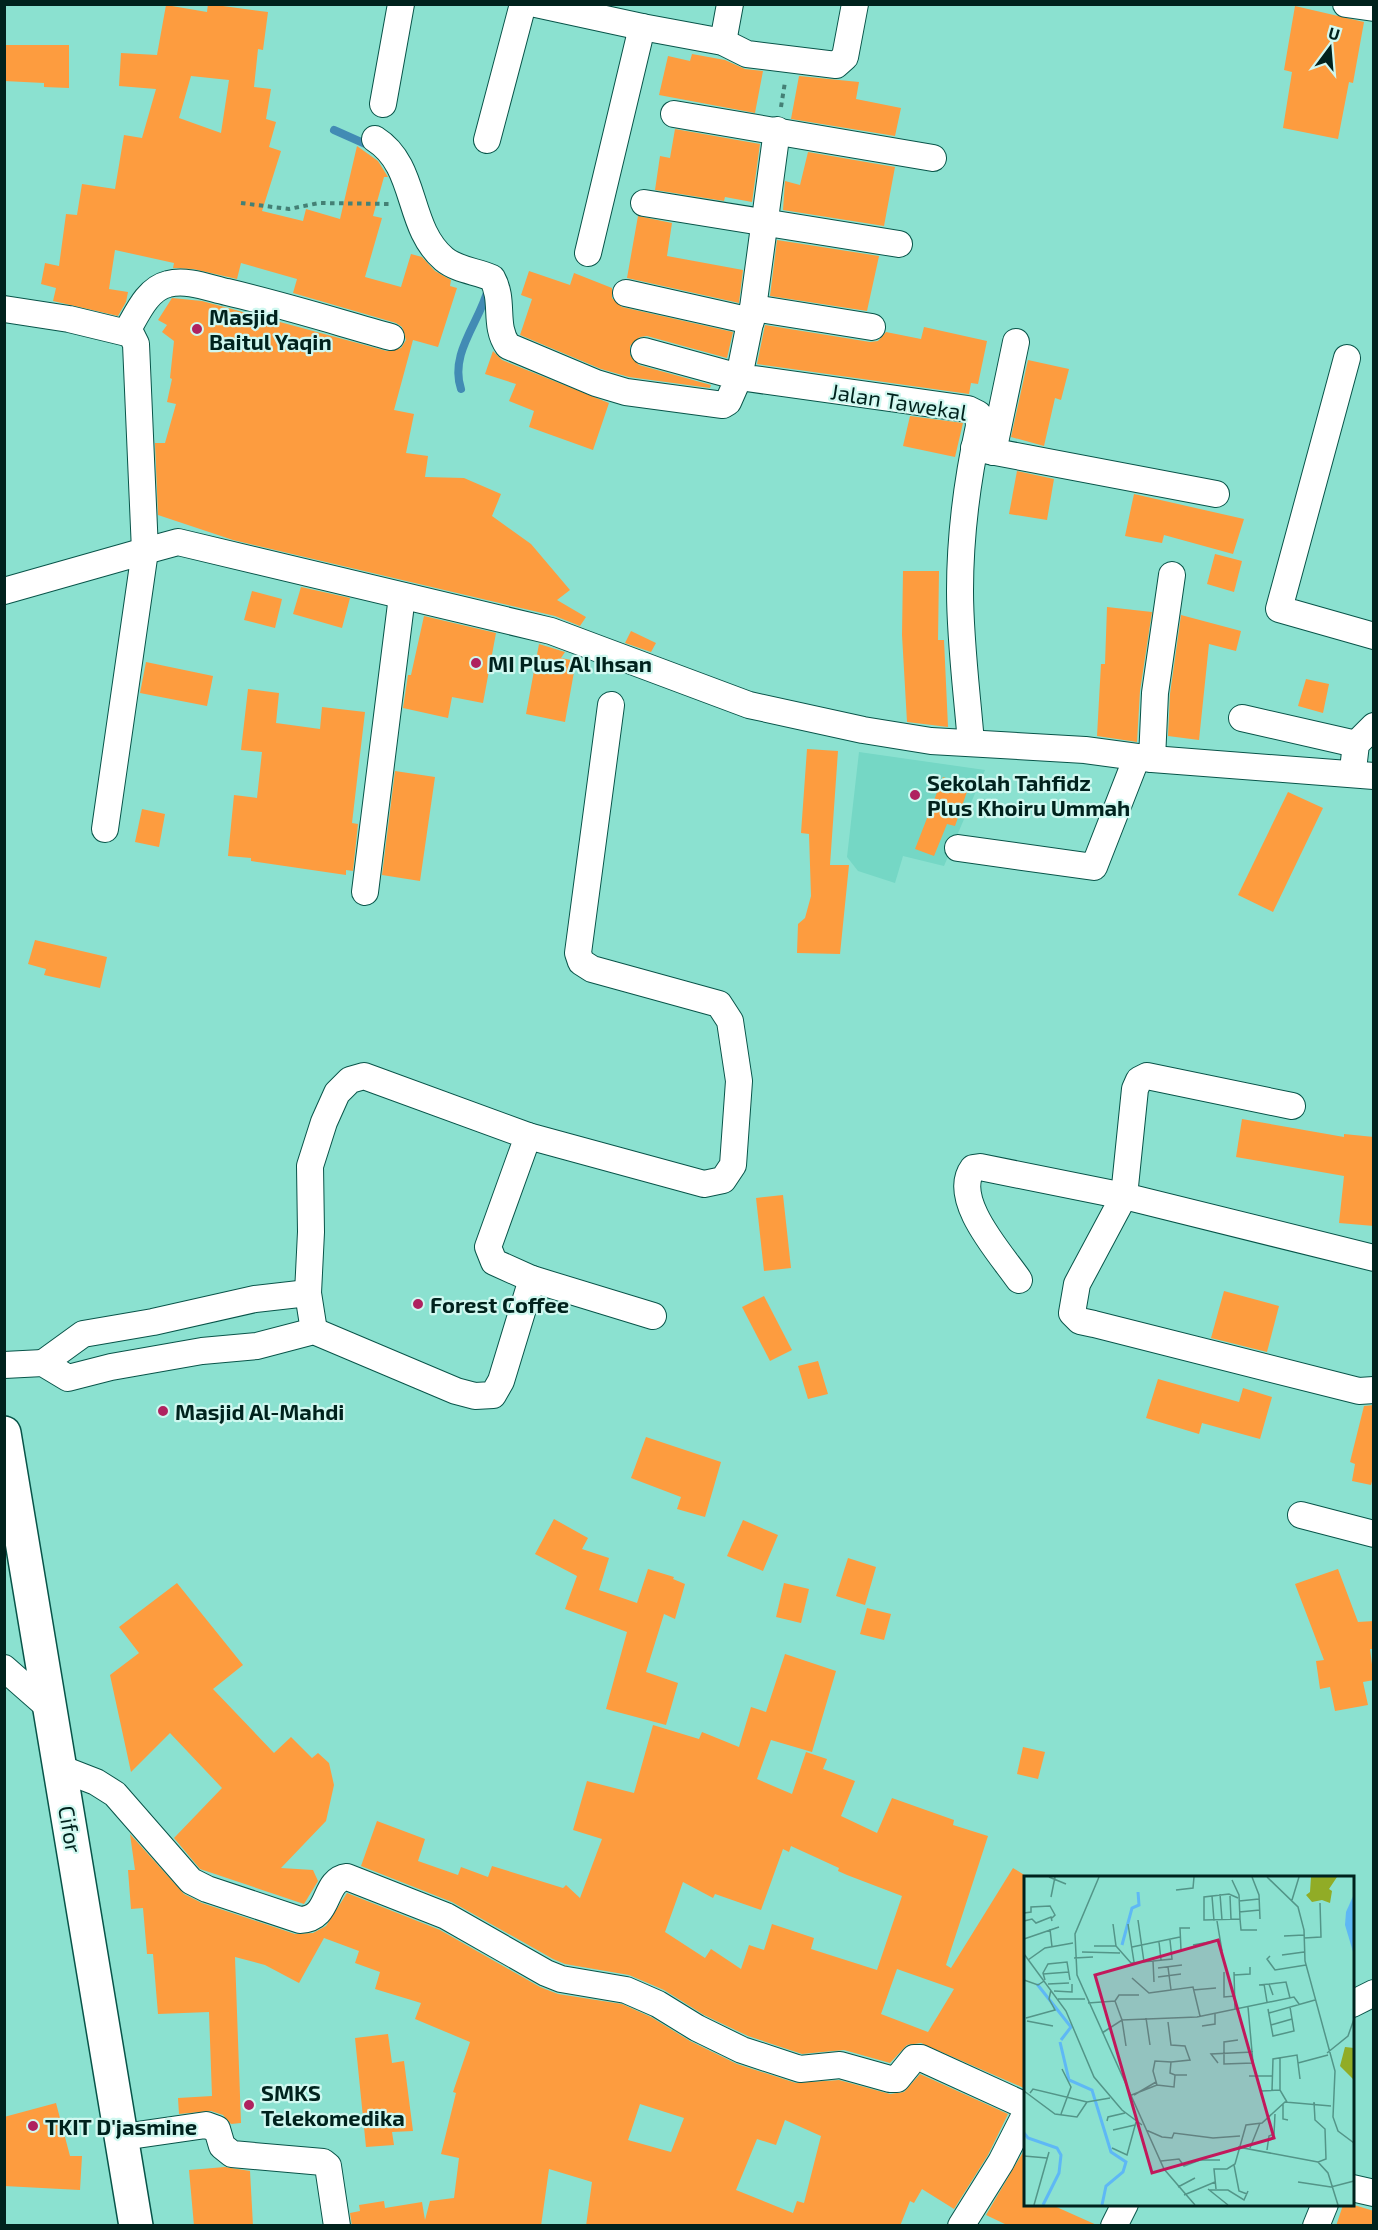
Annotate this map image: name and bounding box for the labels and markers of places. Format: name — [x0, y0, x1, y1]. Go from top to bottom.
place label: Masjid Baitul Yaqin — [209, 303, 332, 354]
marker: Masjid Baitul Yaqin — [190, 322, 204, 336]
place label: MI Plus Al Ihsan — [488, 650, 652, 676]
marker: MI Plus Al Ihsan — [469, 656, 483, 670]
place label: Sekolah Tahfidz Plus Khoiru Ummah — [927, 769, 1130, 820]
marker: Sekolah Tahfidz Plus Khoiru Ummah — [908, 788, 922, 802]
place label: Forest Coffee — [430, 1291, 569, 1317]
marker: Forest Coffee — [411, 1297, 425, 1311]
place label: Masjid Al-Mahdi — [175, 1398, 344, 1424]
marker: Masjid Al-Mahdi — [156, 1404, 170, 1418]
place label: SMKS Telekomedika — [261, 2079, 405, 2130]
marker: SMKS Telekomedika — [242, 2098, 256, 2112]
place label: TKIT D'jasmine — [45, 2113, 197, 2139]
marker: TKIT D'jasmine — [26, 2119, 40, 2133]

